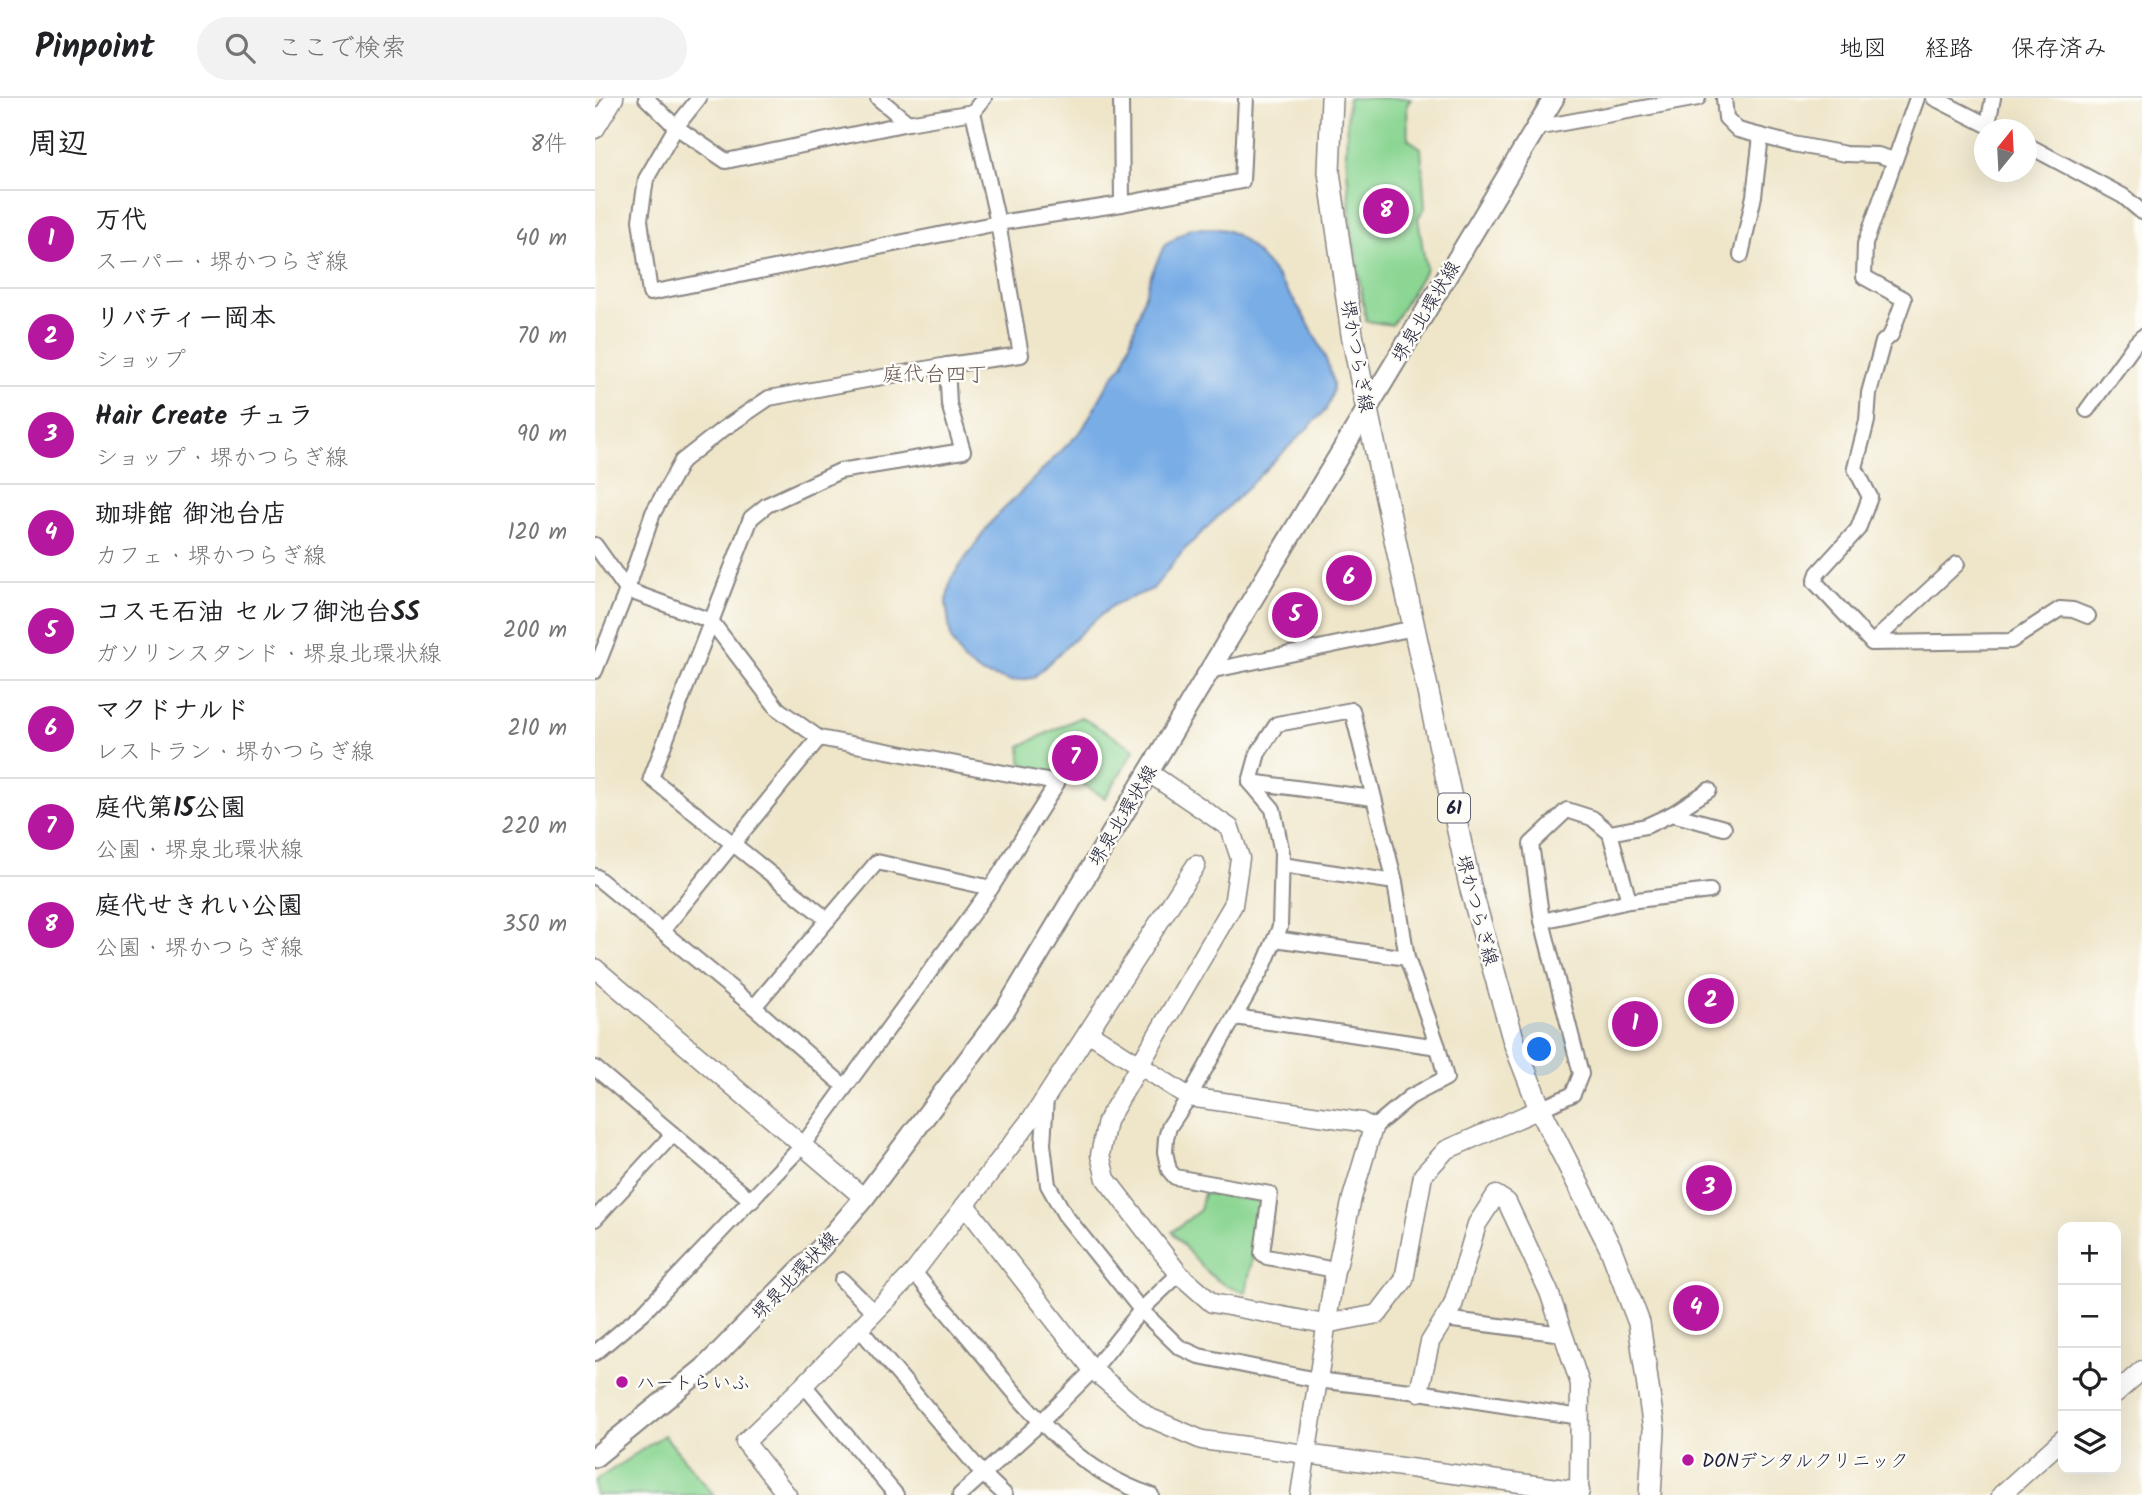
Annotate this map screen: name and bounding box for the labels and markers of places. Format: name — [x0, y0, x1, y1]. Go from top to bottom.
pin: 8 — [1363, 185, 1409, 237]
pin: 6 — [1326, 552, 1372, 604]
pin: 5 — [1272, 589, 1318, 641]
pin: 7 — [1052, 732, 1098, 784]
pin: 2 — [1688, 975, 1734, 1027]
pin: 1 — [1612, 998, 1658, 1050]
pin: 3 — [1686, 1162, 1732, 1214]
pin: 4 — [1673, 1282, 1719, 1334]
place label: ハートらいふ — [636, 1369, 750, 1399]
marker: ハートらいふ — [614, 1374, 630, 1390]
place label: DONデンタルクリニック — [1702, 1447, 1909, 1477]
marker: DONデンタルクリニック — [1680, 1452, 1696, 1468]

